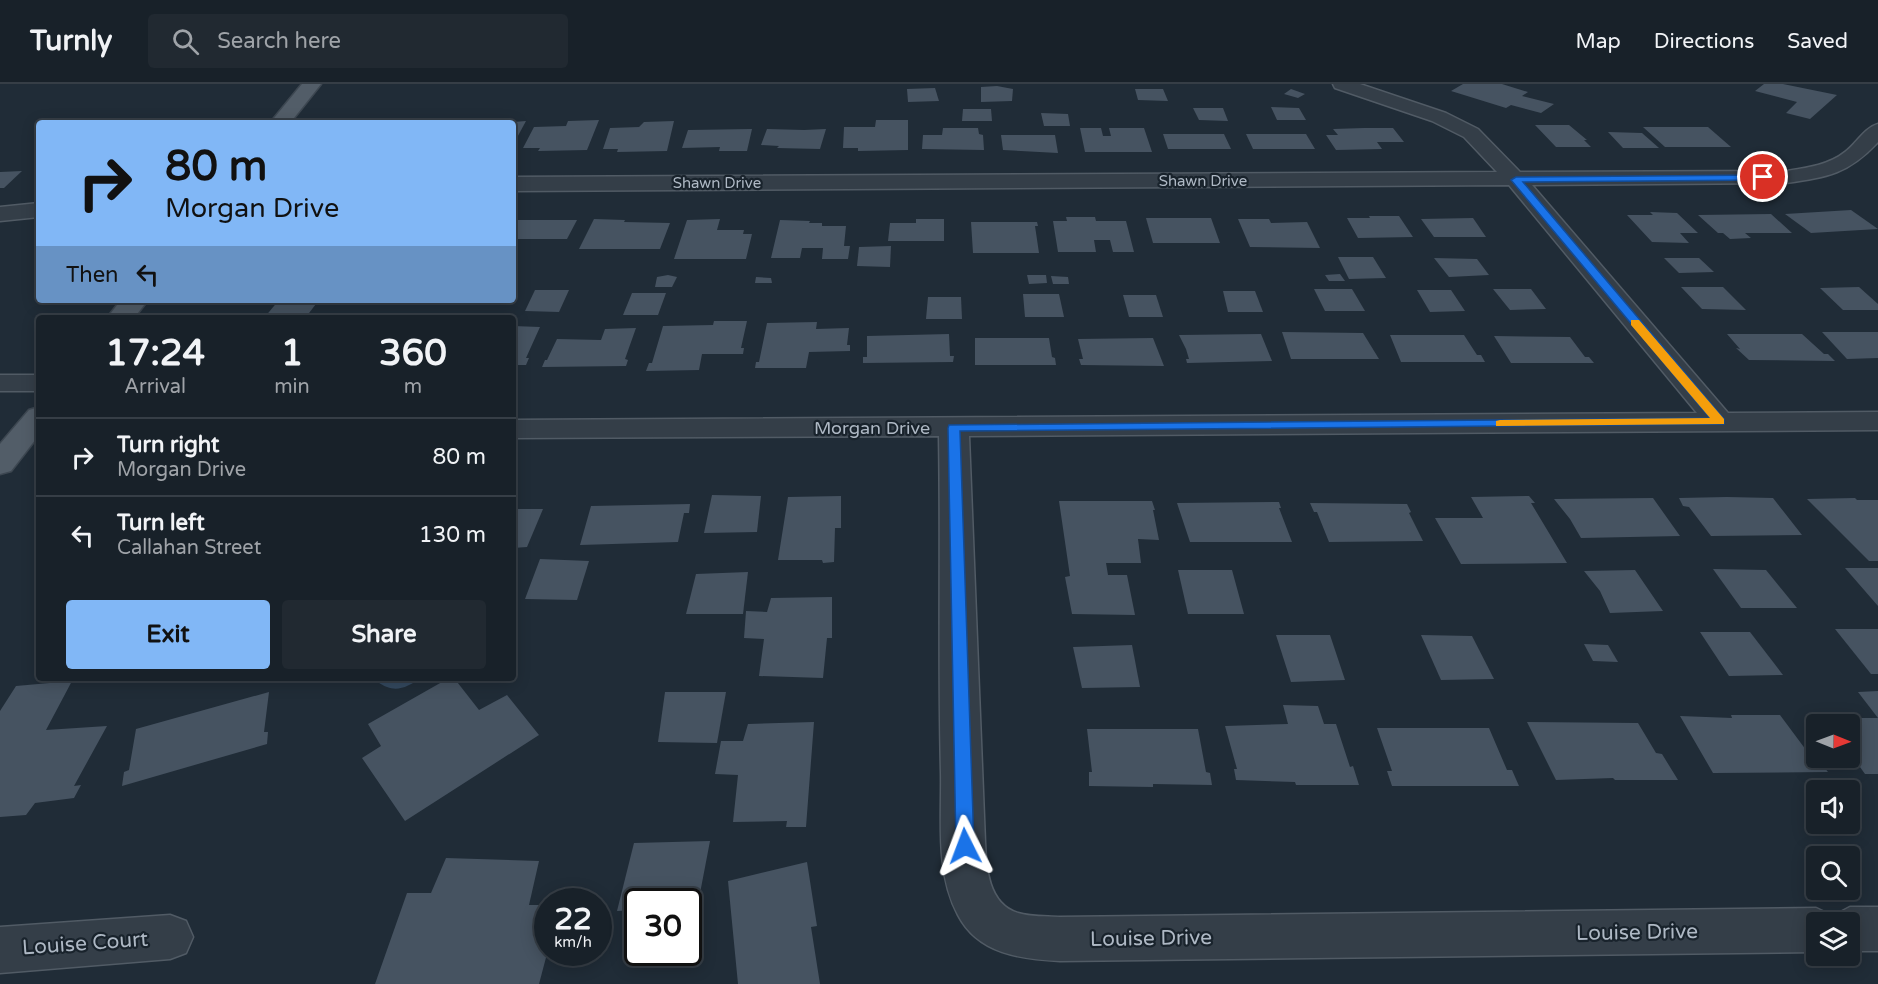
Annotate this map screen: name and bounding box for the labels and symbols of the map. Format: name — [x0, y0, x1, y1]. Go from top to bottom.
pin — [1737, 151, 1788, 202]
street label: Shawn Drive — [1159, 172, 1247, 190]
street label: Shawn Drive — [673, 174, 761, 192]
street label: Morgan Drive — [814, 417, 930, 439]
north arrow — [1806, 714, 1860, 768]
position arrow — [933, 814, 997, 878]
speed limit sign: 30 — [624, 888, 702, 966]
street label: Louise Drive — [1576, 919, 1698, 946]
street label: Louise Drive — [1090, 925, 1212, 952]
street label: Louise Court — [21, 927, 149, 960]

